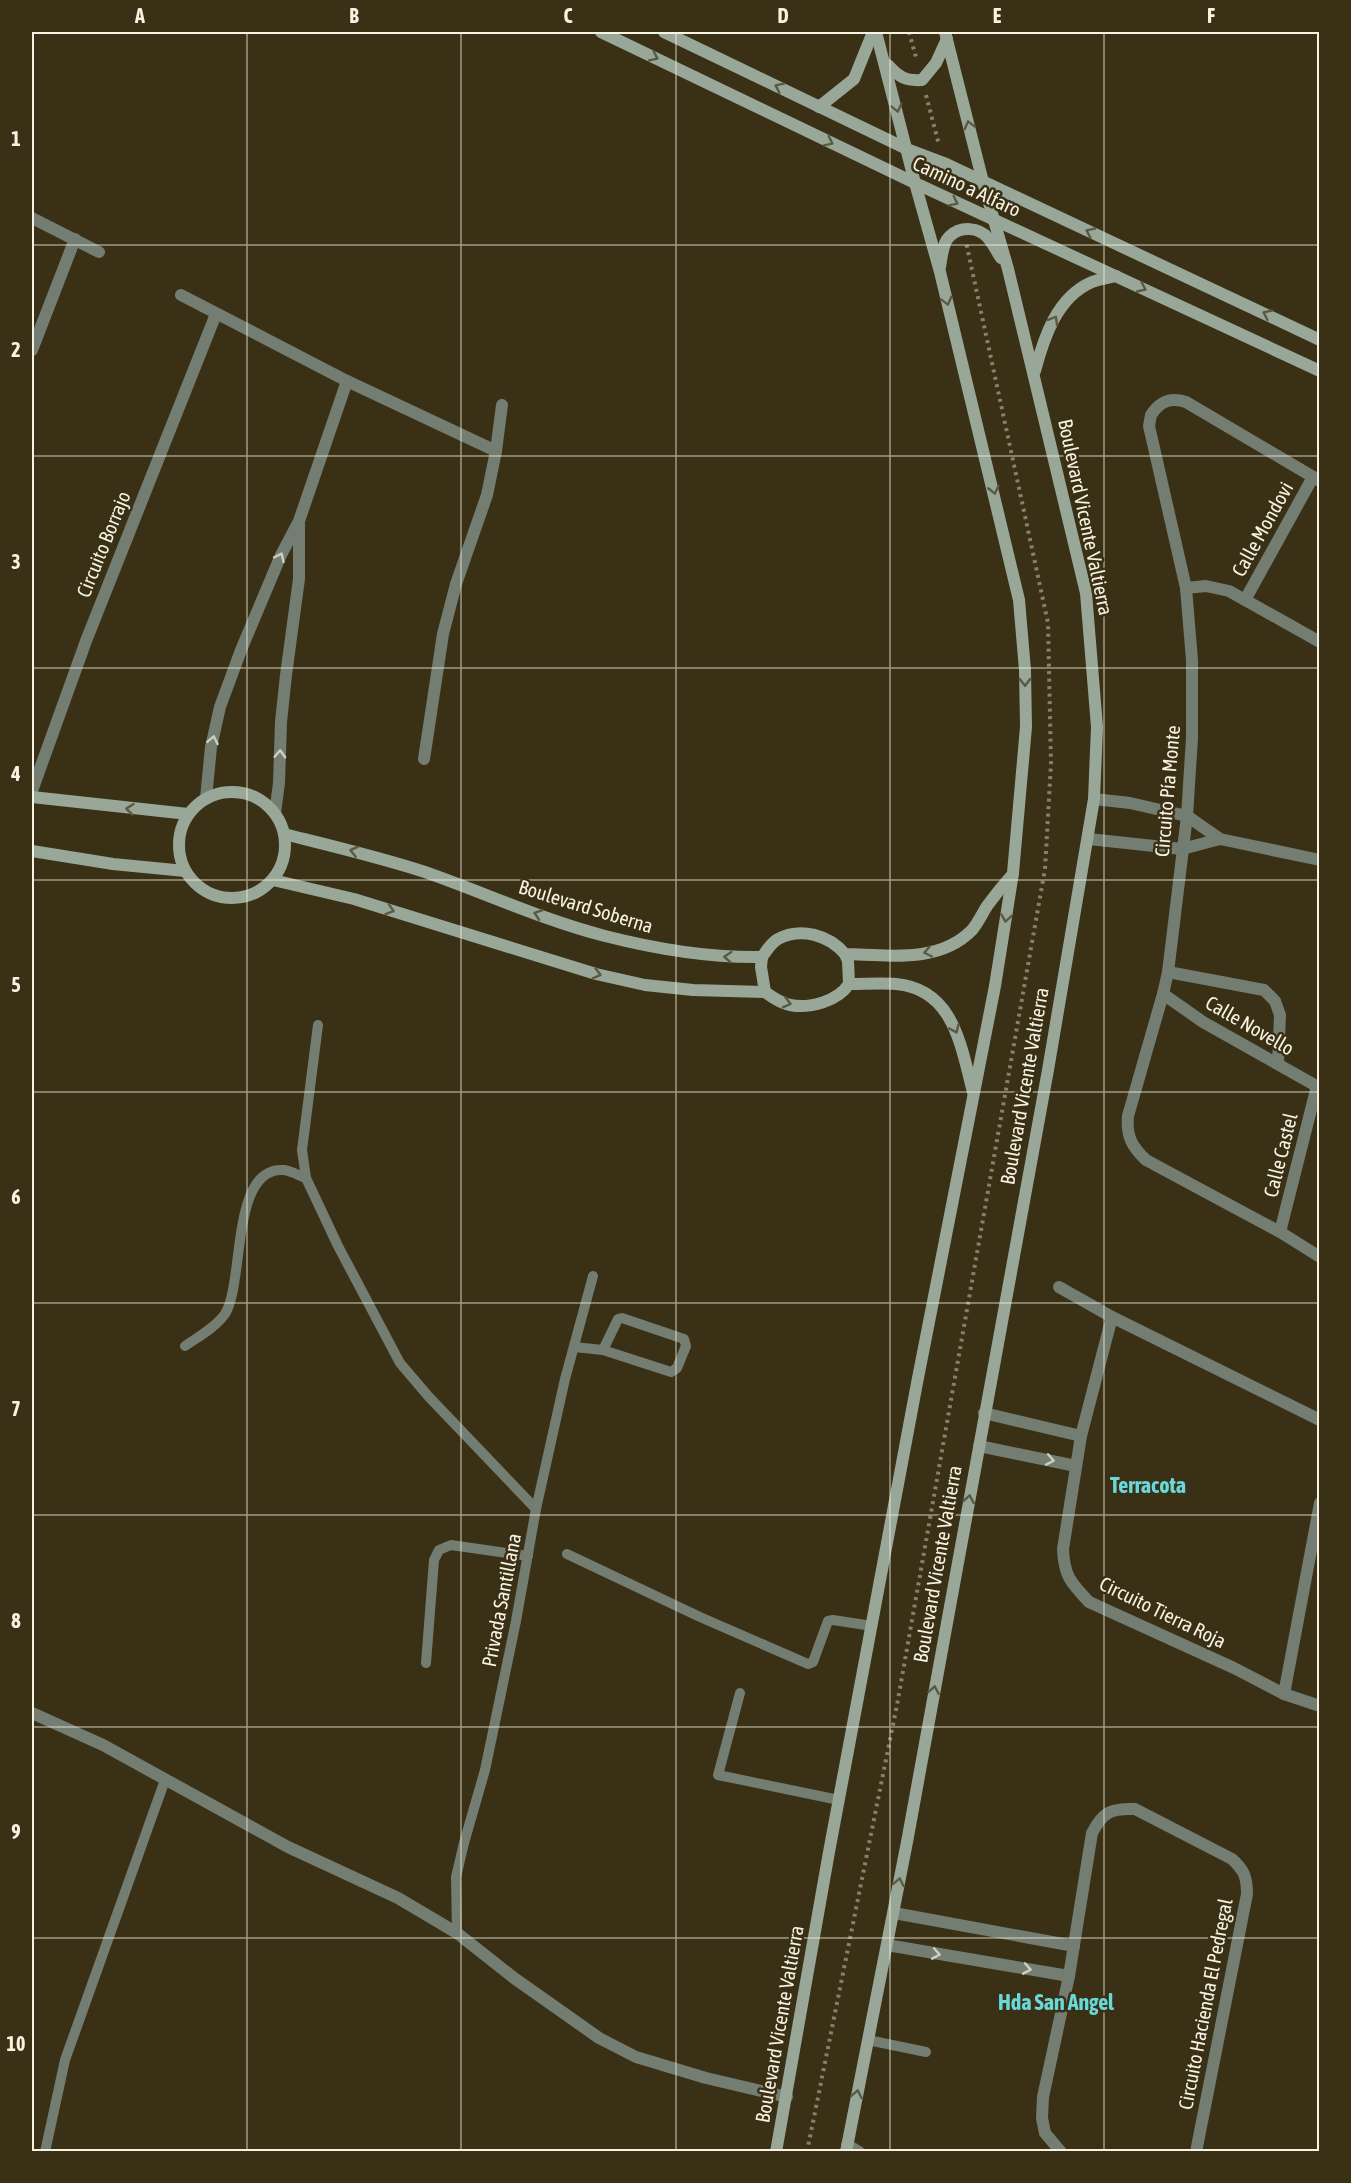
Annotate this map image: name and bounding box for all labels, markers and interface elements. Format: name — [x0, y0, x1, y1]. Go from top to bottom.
text: A — [134, 4, 145, 27]
text: B — [349, 4, 359, 27]
text: C — [564, 4, 573, 27]
text: D — [777, 4, 789, 27]
text: E — [993, 4, 1002, 27]
text: F — [1207, 4, 1215, 27]
one-way arrow — [647, 50, 658, 61]
one-way arrow — [774, 83, 785, 94]
one-way arrow — [889, 103, 902, 113]
one-way arrow — [963, 120, 976, 130]
text: 1 — [11, 127, 21, 150]
one-way arrow — [823, 135, 834, 146]
street label: Camino a Alfaro — [909, 151, 1025, 221]
one-way arrow — [948, 194, 959, 206]
one-way arrow — [1086, 227, 1097, 239]
one-way arrow — [1135, 281, 1146, 293]
one-way arrow — [939, 295, 952, 305]
one-way arrow — [1262, 310, 1273, 322]
one-way arrow — [1046, 316, 1058, 327]
text: 2 — [11, 338, 21, 361]
street label: Boulevard Vicente Valtierra — [1054, 417, 1118, 617]
street label: Calle Mondovi — [1227, 478, 1297, 580]
one-way arrow — [986, 485, 999, 495]
street label: Circuito Borrajo — [71, 488, 135, 600]
text: 3 — [11, 550, 21, 573]
one-way arrow — [273, 553, 285, 564]
one-way arrow — [1019, 677, 1032, 686]
street label: Circuito Pía Monte — [1150, 724, 1184, 858]
one-way arrow — [206, 735, 219, 745]
one-way arrow — [274, 750, 286, 759]
text: 4 — [10, 762, 21, 785]
one-way arrow — [125, 803, 134, 816]
one-way arrow — [349, 846, 359, 859]
street label: Boulevard Soberna — [516, 875, 656, 937]
one-way arrow — [384, 903, 395, 915]
one-way arrow — [533, 909, 544, 921]
one-way arrow — [1001, 913, 1013, 922]
one-way arrow — [923, 945, 933, 958]
one-way arrow — [723, 950, 732, 963]
one-way arrow — [592, 966, 602, 979]
text: 5 — [11, 973, 21, 996]
street label: Boulevard Vicente Valtierra — [995, 986, 1053, 1186]
street label: Calle Novello — [1202, 990, 1298, 1060]
one-way arrow — [782, 995, 792, 1008]
one-way arrow — [947, 1022, 959, 1033]
street label: Calle Castel — [1258, 1110, 1302, 1199]
text: 6 — [11, 1185, 21, 1208]
text: 7 — [11, 1397, 21, 1420]
one-way arrow — [1045, 1453, 1055, 1466]
street label: Boulevard Vicente Valtierra — [908, 1464, 966, 1664]
district label: Terracota — [1110, 1472, 1186, 1498]
one-way arrow — [962, 1494, 975, 1504]
street label: Privada Santillana — [477, 1531, 525, 1669]
street label: Circuito Tierra Roja — [1096, 1571, 1230, 1653]
text: 8 — [11, 1609, 21, 1632]
one-way arrow — [927, 1686, 940, 1696]
text: 9 — [11, 1820, 21, 1843]
one-way arrow — [892, 1878, 905, 1888]
street label: Circuito Hacienda El Pedregal — [1173, 1896, 1237, 2111]
street label: Boulevard Vicente Valtierra — [750, 1924, 808, 2124]
one-way arrow — [931, 1947, 941, 1959]
one-way arrow — [1021, 1962, 1031, 1975]
district label: Hda San Angel — [998, 1989, 1115, 2015]
text: 10 — [7, 2032, 25, 2055]
one-way arrow — [850, 2089, 863, 2099]

